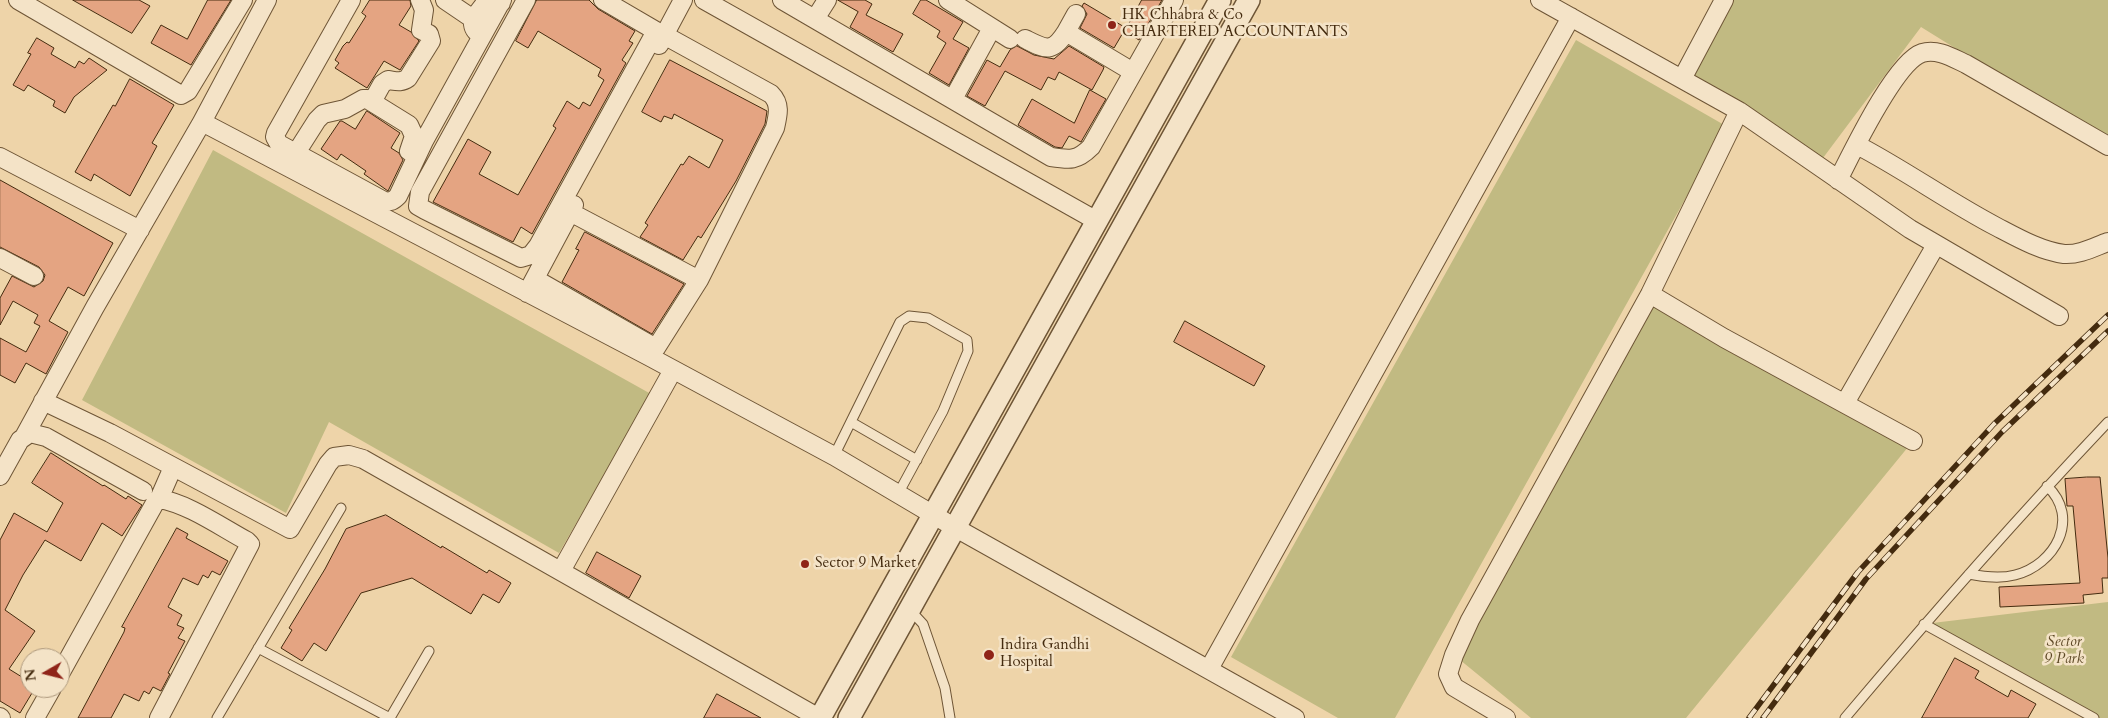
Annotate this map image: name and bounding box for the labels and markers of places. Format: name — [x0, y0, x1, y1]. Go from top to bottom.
place label: HK Chhabra & Co CHARTERED ACCOUNTANTS — [1122, 7, 1348, 42]
marker: HK Chhabra & Co CHARTERED ACCOUNTANTS — [1106, 19, 1118, 31]
place label: Sector 9 Market — [815, 555, 916, 573]
marker: Sector 9 Market — [799, 558, 811, 570]
place label: Indira Gandhi Hospital — [1000, 637, 1089, 672]
marker: Indira Gandhi Hospital — [982, 648, 996, 662]

